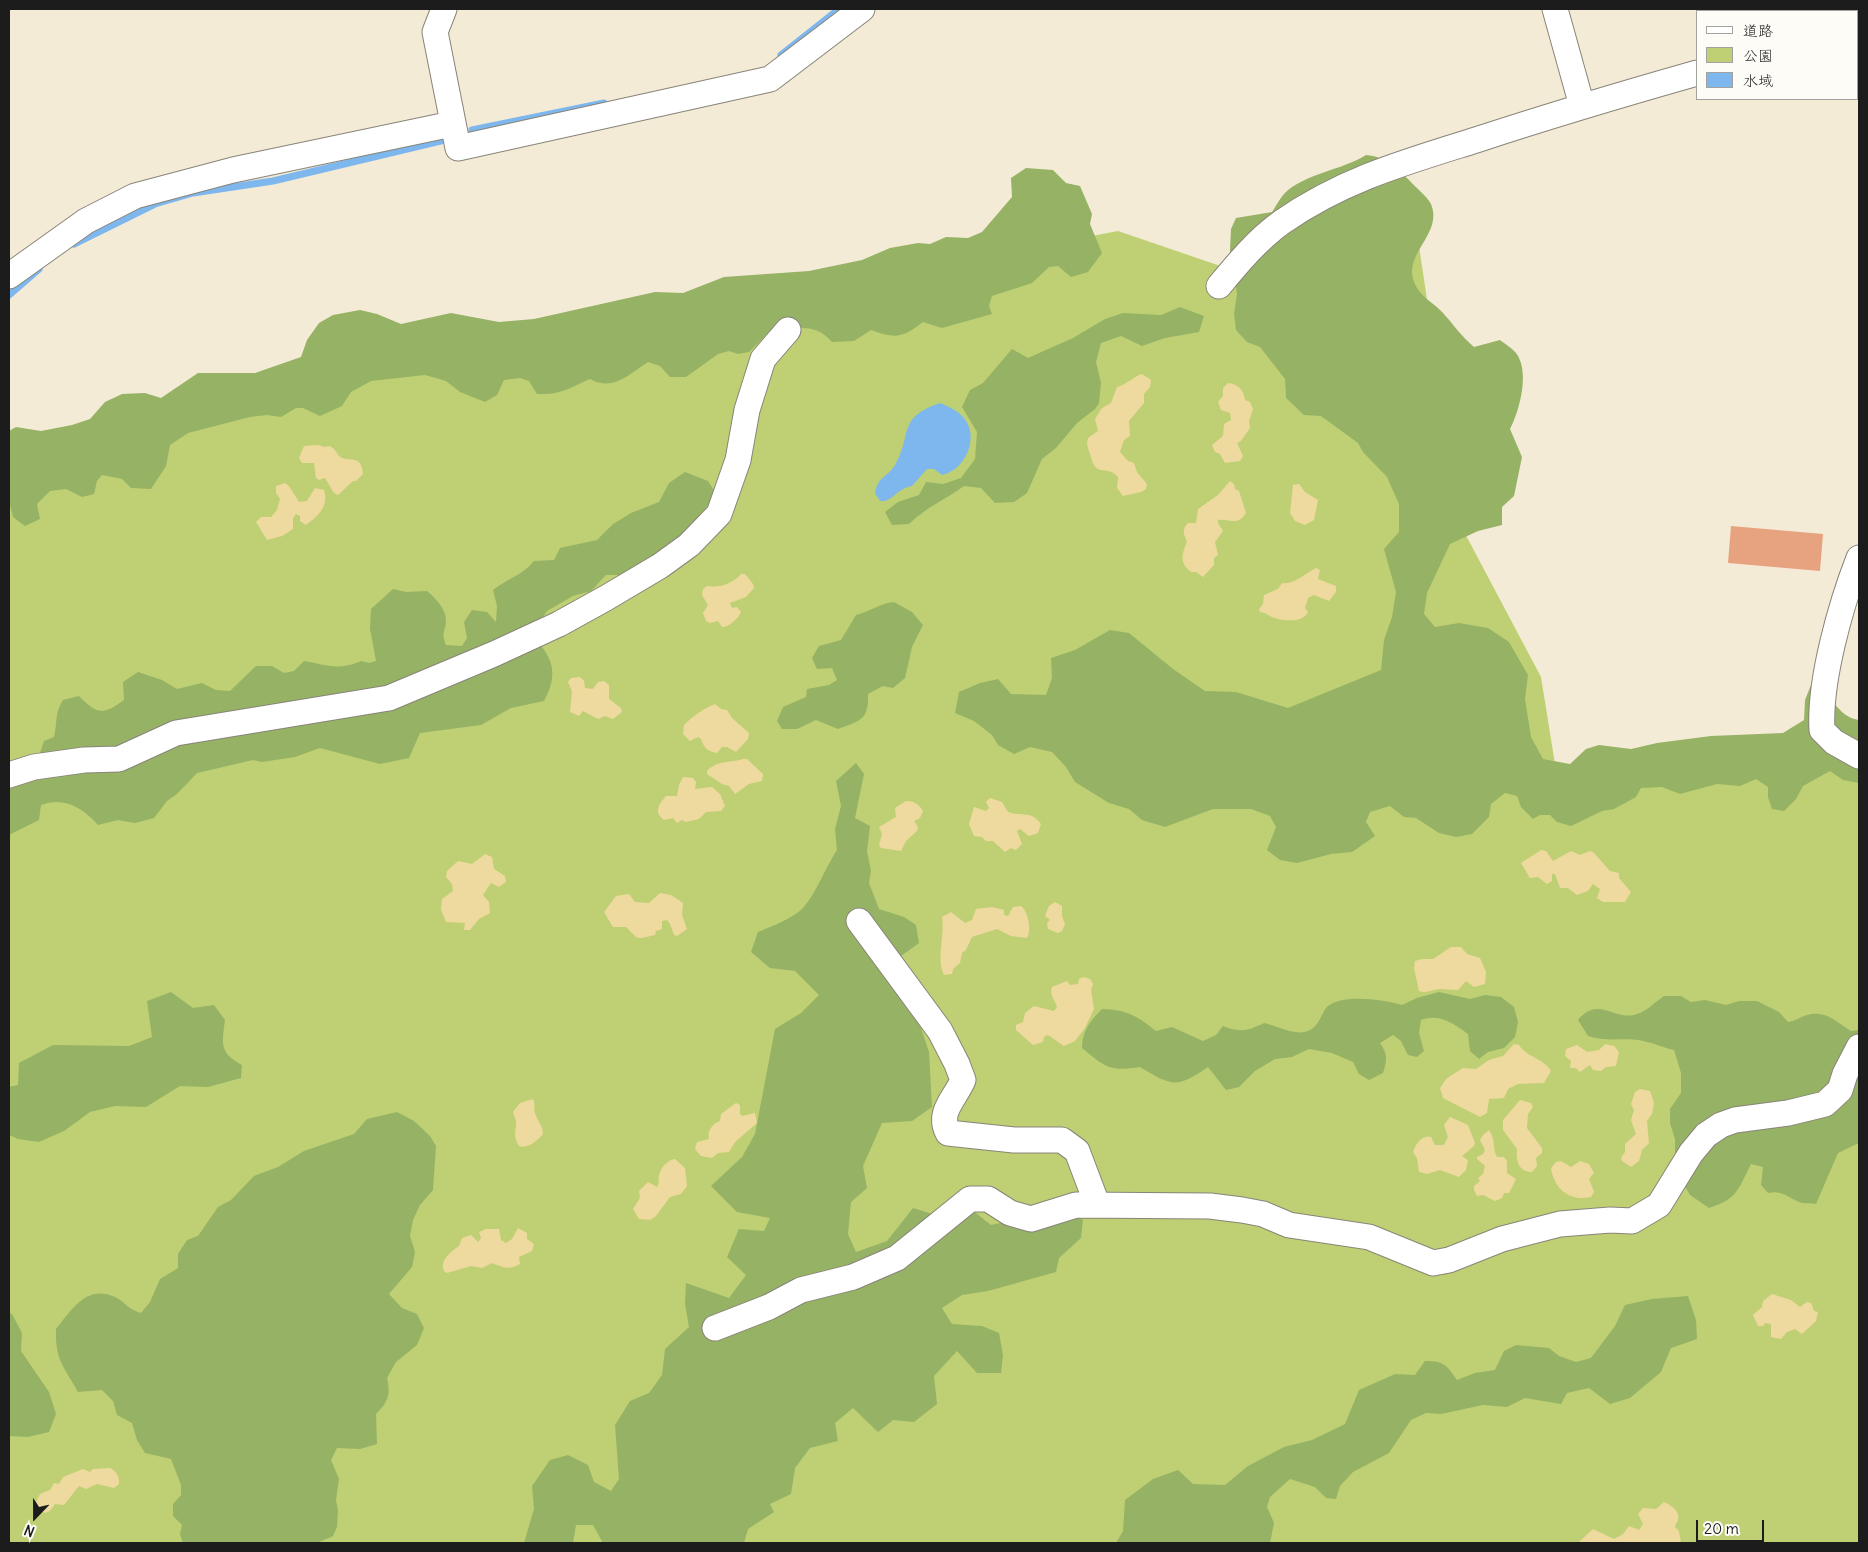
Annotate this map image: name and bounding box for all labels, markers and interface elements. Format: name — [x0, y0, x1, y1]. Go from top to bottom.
legend — [1696, 10, 1858, 100]
text: 道路 — [1743, 21, 1773, 40]
text: 公園 — [1743, 46, 1773, 65]
text: 水域 — [1743, 71, 1773, 90]
north arrow — [10, 1492, 60, 1542]
scale bar — [1698, 1510, 1766, 1542]
text: 20 m — [1704, 1519, 1739, 1538]
text: N — [22, 1521, 37, 1541]

